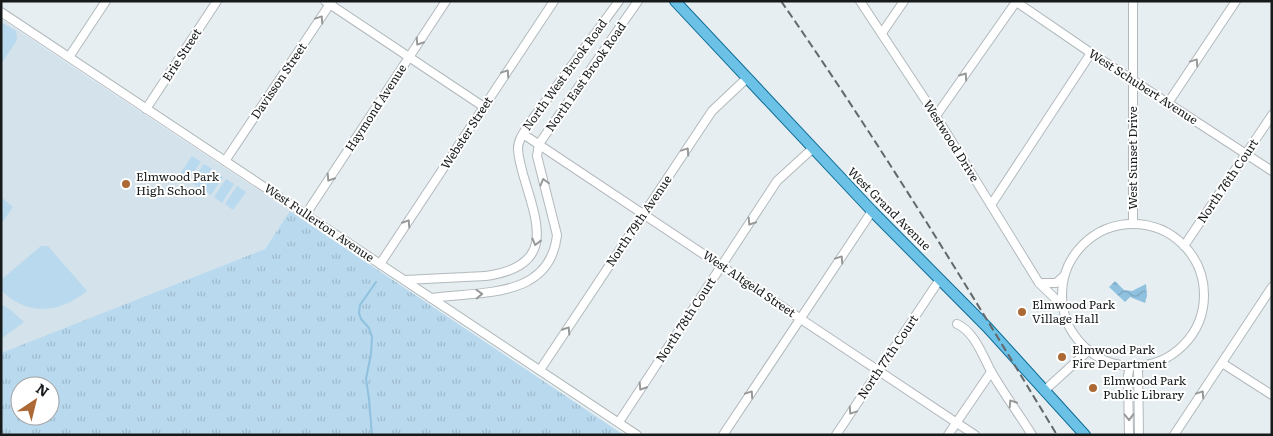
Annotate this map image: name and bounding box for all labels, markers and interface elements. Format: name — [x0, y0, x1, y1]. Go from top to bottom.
street label: North West Brook Road — [518, 14, 611, 134]
one-way arrow — [314, 15, 324, 24]
street label: North East Brook Road — [541, 18, 630, 135]
street label: Erie Street — [157, 24, 205, 85]
one-way arrow — [416, 36, 425, 46]
street label: Davisson Street — [246, 39, 311, 122]
street label: West Schubert Avenue — [1085, 44, 1202, 128]
one-way arrow — [1189, 59, 1198, 68]
street label: Haymond Avenue — [340, 60, 410, 155]
one-way arrow — [500, 69, 510, 78]
one-way arrow — [958, 72, 967, 82]
street label: Webster Street — [436, 92, 497, 172]
street label: Westwood Drive — [919, 96, 984, 185]
street label: West Sunset Drive — [1123, 106, 1141, 210]
street label: North 76th Court — [1192, 134, 1262, 226]
one-way arrow — [680, 147, 689, 156]
street label: West Grand Avenue — [844, 163, 935, 254]
place label: Elmwood Park High School — [136, 167, 220, 199]
street label: North 79th Avenue — [601, 171, 676, 270]
one-way arrow — [327, 172, 336, 181]
marker: Elmwood Park High School — [120, 178, 132, 190]
one-way arrow — [540, 178, 550, 187]
street label: West Fullerton Avenue — [261, 179, 378, 266]
one-way arrow — [747, 217, 757, 226]
one-way arrow — [401, 219, 410, 229]
one-way arrow — [531, 238, 542, 247]
street label: West Altgeld Street — [699, 245, 800, 321]
one-way arrow — [834, 255, 843, 264]
street label: North 78th Court — [651, 273, 720, 366]
one-way arrow — [476, 288, 484, 299]
place label: Elmwood Park Village Hall — [1032, 295, 1116, 327]
marker: Elmwood Park Village Hall — [1016, 306, 1028, 318]
street label: North 77th Court — [852, 311, 922, 402]
one-way arrow — [561, 326, 570, 336]
place label: Elmwood Park Fire Department — [1072, 340, 1167, 372]
marker: Elmwood Park Fire Department — [1056, 351, 1068, 363]
place label: Elmwood Park Public Library — [1103, 371, 1187, 403]
north arrow — [10, 376, 60, 426]
text: N — [32, 378, 54, 401]
one-way arrow — [639, 381, 648, 391]
marker: Elmwood Park Public Library — [1087, 382, 1099, 394]
one-way arrow — [744, 390, 753, 400]
one-way arrow — [1195, 390, 1204, 400]
one-way arrow — [1008, 400, 1018, 409]
one-way arrow — [849, 405, 858, 415]
one-way arrow — [1124, 414, 1134, 422]

